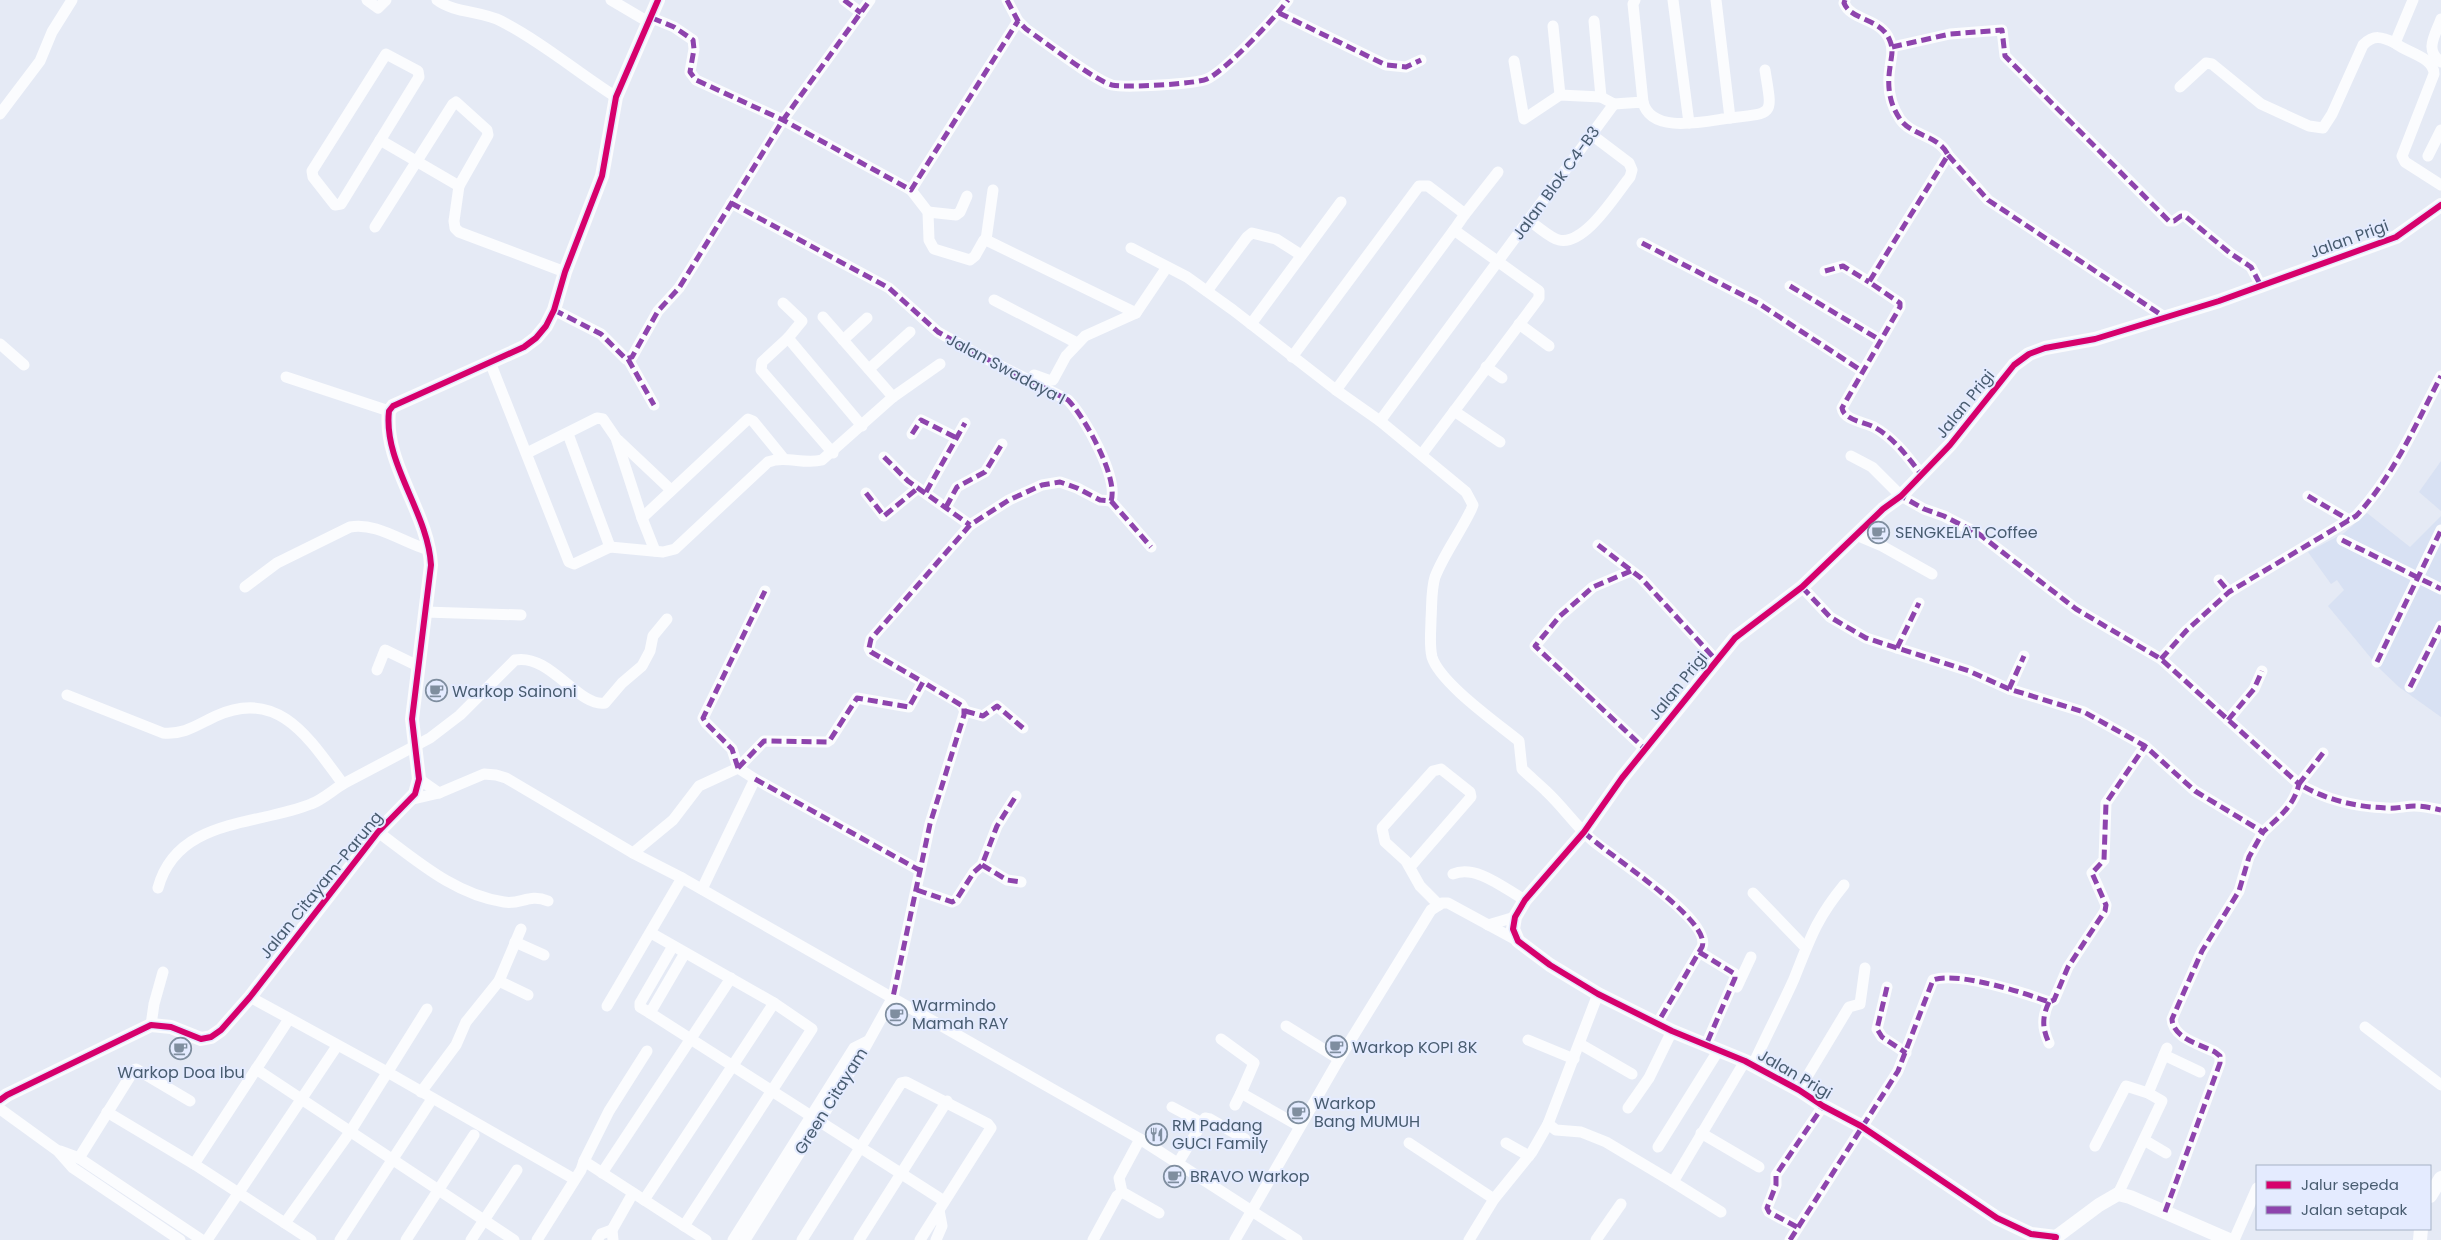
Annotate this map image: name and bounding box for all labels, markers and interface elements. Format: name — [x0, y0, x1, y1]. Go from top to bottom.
street label: Jalan Blok C4-B3 — [1507, 121, 1605, 245]
street label: Jalan Prigi — [2306, 214, 2392, 264]
street label: Jalan Swadaya I — [943, 328, 1069, 410]
street label: Jalan Prigi — [1930, 365, 2000, 443]
cafe icon: SENGKELAT Coffee — [1867, 520, 1891, 544]
place label: SENGKELAT Coffee — [1895, 521, 2038, 544]
street label: Jalan Prigi — [1643, 647, 1713, 725]
cafe icon: Warkop Sainoni — [424, 679, 448, 703]
place label: Warkop Sainoni — [452, 680, 577, 703]
street label: Jalan Citayam-Parung — [254, 806, 388, 964]
place label: Warmindo Mamah RAY — [912, 994, 1009, 1035]
cafe icon: Warmindo Mamah RAY — [884, 1002, 908, 1026]
cafe icon: Warkop KOPI 8K — [1324, 1035, 1348, 1059]
cafe icon: Warkop Doa Ibu — [169, 1036, 193, 1060]
place label: Warkop KOPI 8K — [1352, 1036, 1478, 1059]
street label: Green Citayam — [789, 1043, 873, 1159]
street label: Jalan Prigi — [1754, 1043, 1836, 1105]
place label: Warkop Doa Ibu — [117, 1061, 245, 1084]
place label: Warkop Bang MUMUH — [1314, 1092, 1420, 1133]
cafe icon: Warkop Bang MUMUH — [1286, 1100, 1310, 1124]
place label: RM Padang GUCI Family — [1172, 1114, 1268, 1155]
restaurant icon: RM Padang GUCI Family — [1144, 1122, 1168, 1146]
cafe icon: BRAVO Warkop — [1162, 1164, 1186, 1188]
place label: BRAVO Warkop — [1190, 1165, 1310, 1188]
legend — [2256, 1165, 2431, 1230]
text: Jalur sepeda — [2301, 1174, 2399, 1195]
text: Jalan setapak — [2301, 1199, 2408, 1220]

